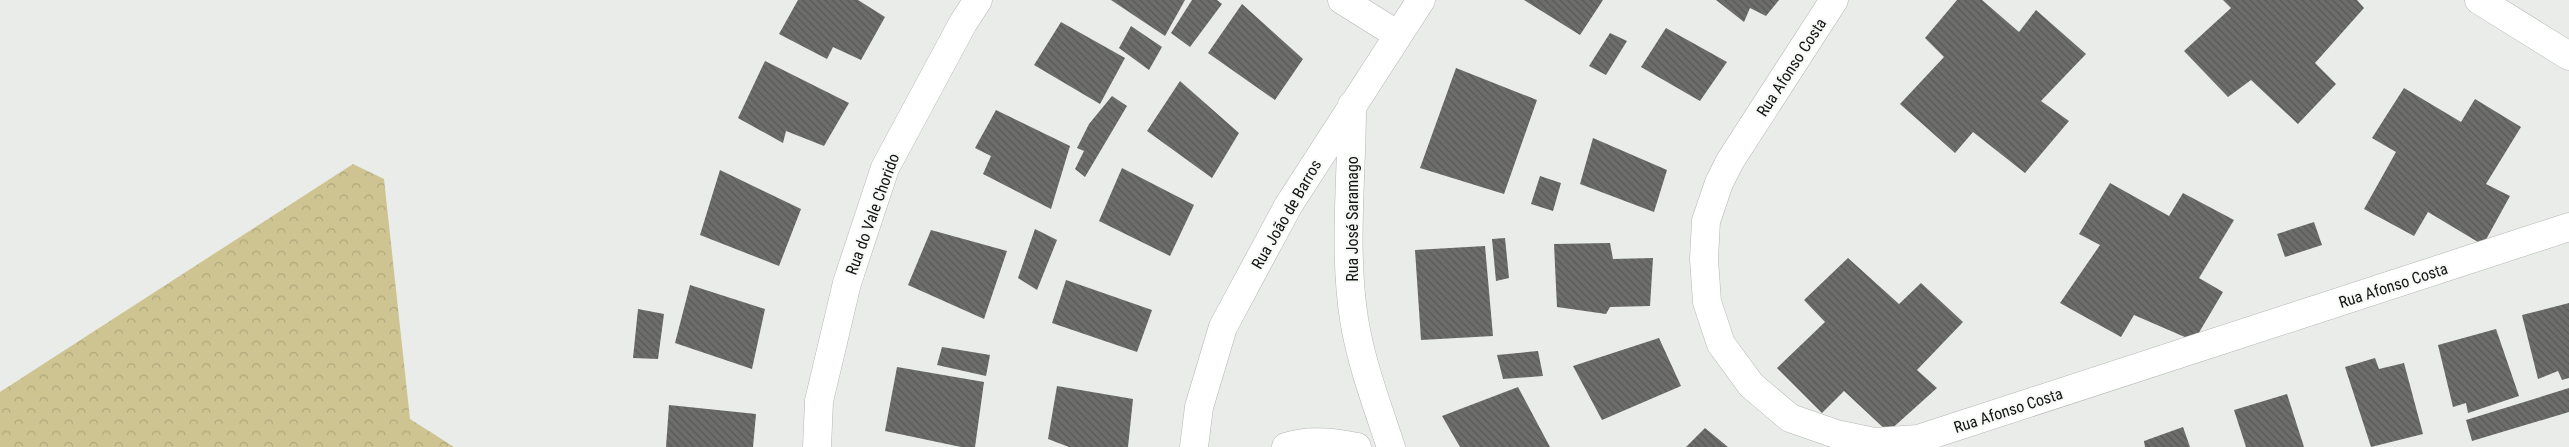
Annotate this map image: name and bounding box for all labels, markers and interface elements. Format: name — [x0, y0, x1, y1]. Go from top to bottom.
street label: Rua Afonso Costa — [1753, 15, 1830, 120]
street label: Rua do Vale Chorido — [842, 151, 903, 277]
street label: Rua João de Barros — [1247, 156, 1325, 272]
street label: Rua José Saramago — [1343, 156, 1362, 282]
street label: Rua Afonso Costa — [2336, 259, 2450, 312]
street label: Rua Afonso Costa — [1951, 384, 2065, 437]

